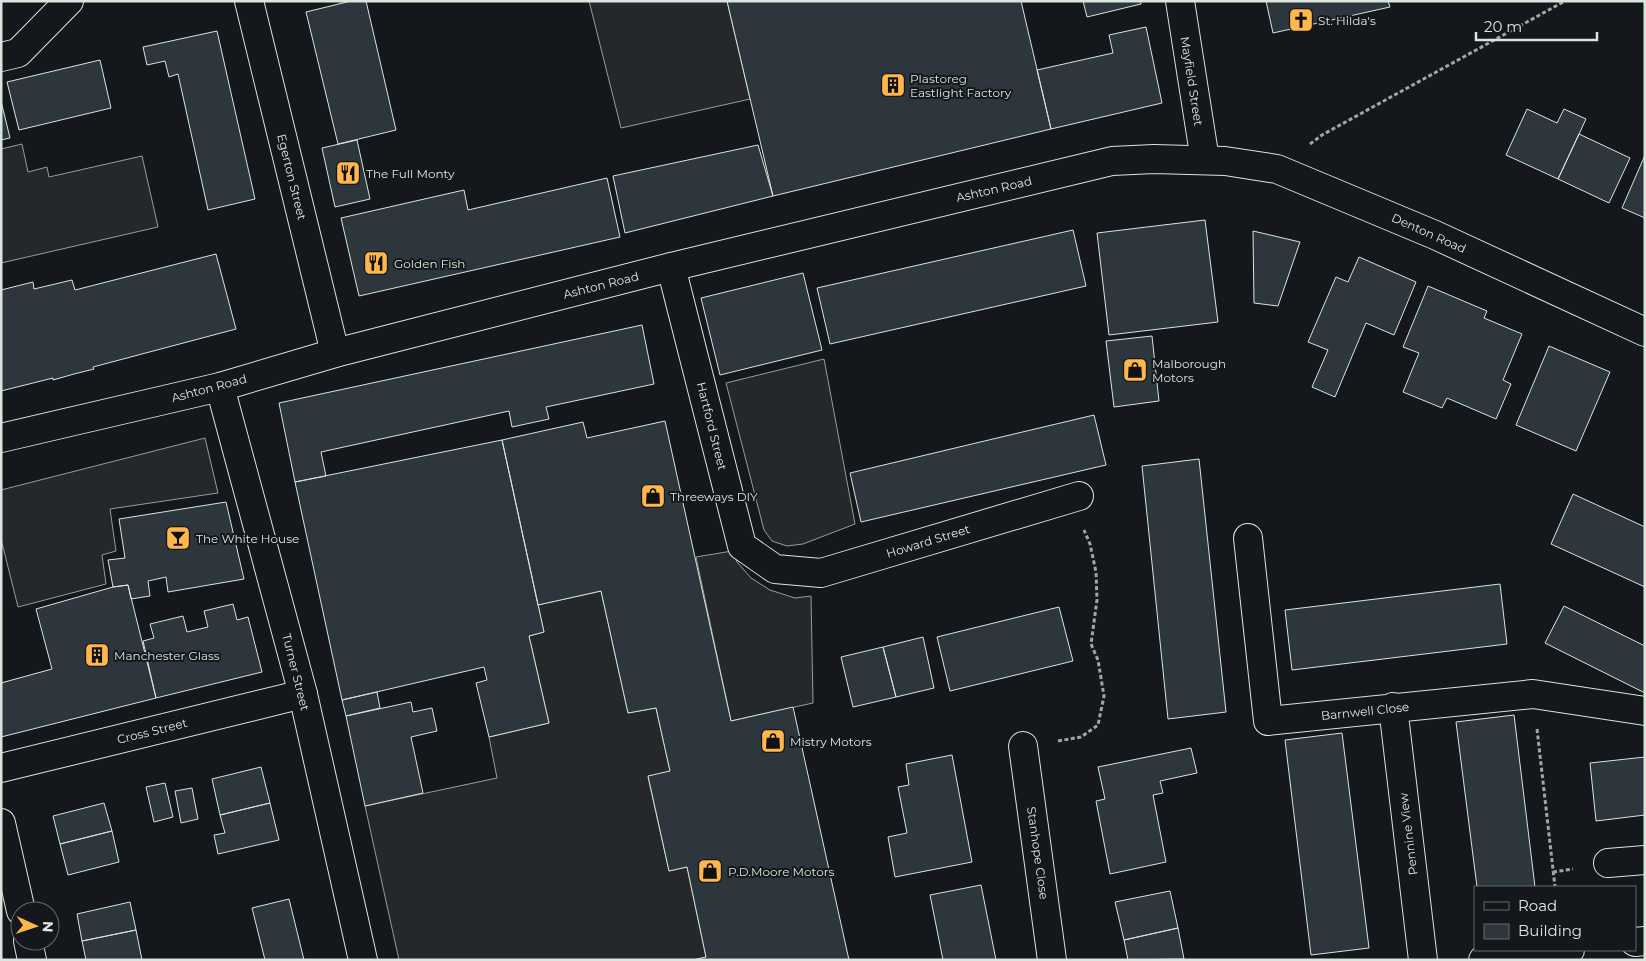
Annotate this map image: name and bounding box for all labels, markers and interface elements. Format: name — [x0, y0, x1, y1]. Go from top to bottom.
church icon: St. Hilda's — [1288, 7, 1314, 33]
scale bar — [1476, 10, 1597, 42]
place label: St. Hilda's — [1318, 13, 1376, 28]
text: 20 m — [1484, 17, 1522, 36]
street label: Mayfield Street — [1178, 35, 1206, 127]
place label: Plastoreg Eastlight Factory — [910, 71, 1012, 100]
building icon: Plastoreg Eastlight Factory — [880, 72, 906, 98]
street label: Egerton Street — [274, 132, 310, 222]
restaurant icon: The Full Monty — [335, 160, 361, 186]
place label: The Full Monty — [366, 166, 455, 181]
street label: Ashton Road — [955, 173, 1033, 205]
street label: Denton Road — [1389, 210, 1469, 256]
restaurant icon: Golden Fish — [363, 250, 389, 276]
place label: Golden Fish — [394, 256, 465, 271]
street label: Ashton Road — [562, 268, 640, 302]
place label: Malborough Motors — [1152, 356, 1226, 385]
shop icon: Malborough Motors — [1122, 357, 1148, 383]
street label: Ashton Road — [170, 371, 248, 405]
street label: Hartford Street — [694, 380, 730, 472]
shop icon: Threeways DIY — [640, 483, 666, 509]
place label: Threeways DIY — [670, 489, 758, 504]
street label: Howard Street — [884, 521, 972, 561]
bar icon: The White House — [165, 525, 191, 551]
place label: The White House — [196, 531, 299, 546]
street label: Turner Street — [279, 632, 313, 712]
building icon: Manchester Glass — [84, 642, 110, 668]
place label: Manchester Glass — [114, 648, 220, 663]
street label: Barnwell Close — [1320, 699, 1410, 723]
street label: Cross Street — [115, 715, 189, 747]
shop icon: Mistry Motors — [760, 728, 786, 754]
place label: Mistry Motors — [790, 734, 872, 749]
street label: Pennine View — [1395, 792, 1420, 876]
street label: Stanhope Close — [1024, 806, 1052, 900]
shop icon: P.D.Moore Motors — [697, 858, 723, 884]
place label: P.D.Moore Motors — [728, 864, 835, 879]
legend — [1474, 886, 1636, 951]
text: Road — [1518, 896, 1557, 915]
north arrow — [10, 901, 60, 951]
text: N — [39, 921, 57, 933]
text: Building — [1518, 921, 1582, 940]

